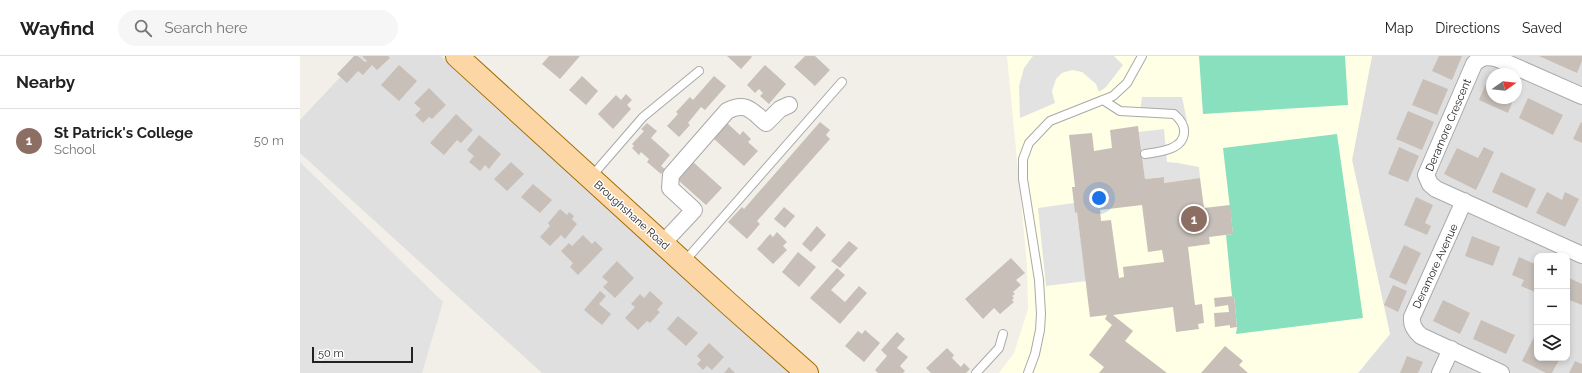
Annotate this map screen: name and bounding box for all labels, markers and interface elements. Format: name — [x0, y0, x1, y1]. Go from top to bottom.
search box — [118, 10, 398, 46]
text: Wayfind — [20, 17, 94, 39]
icon: search — [132, 17, 154, 39]
text: Search here — [164, 19, 248, 37]
text: Map — [1385, 20, 1413, 36]
text: Directions — [1435, 20, 1500, 36]
text: Saved — [1522, 20, 1562, 36]
north arrow — [1486, 68, 1522, 104]
text: Nearby — [16, 72, 75, 92]
street label: Deramore Crescent — [1423, 77, 1474, 173]
text: St Patrick's College — [54, 124, 193, 142]
text: 1 — [26, 133, 32, 148]
text: 50 m — [254, 133, 284, 148]
text: School — [54, 142, 96, 157]
street label: Broughshane Road — [591, 178, 672, 253]
your location — [1089, 188, 1109, 208]
pin: 1 — [1181, 204, 1207, 234]
street label: Deramore Avenue — [1410, 221, 1461, 311]
map controls — [1534, 253, 1570, 361]
button: + — [1534, 253, 1570, 289]
button: − — [1534, 289, 1570, 325]
button: layers — [1534, 325, 1570, 361]
scale bar — [312, 345, 413, 364]
text: 50 m — [318, 347, 344, 360]

